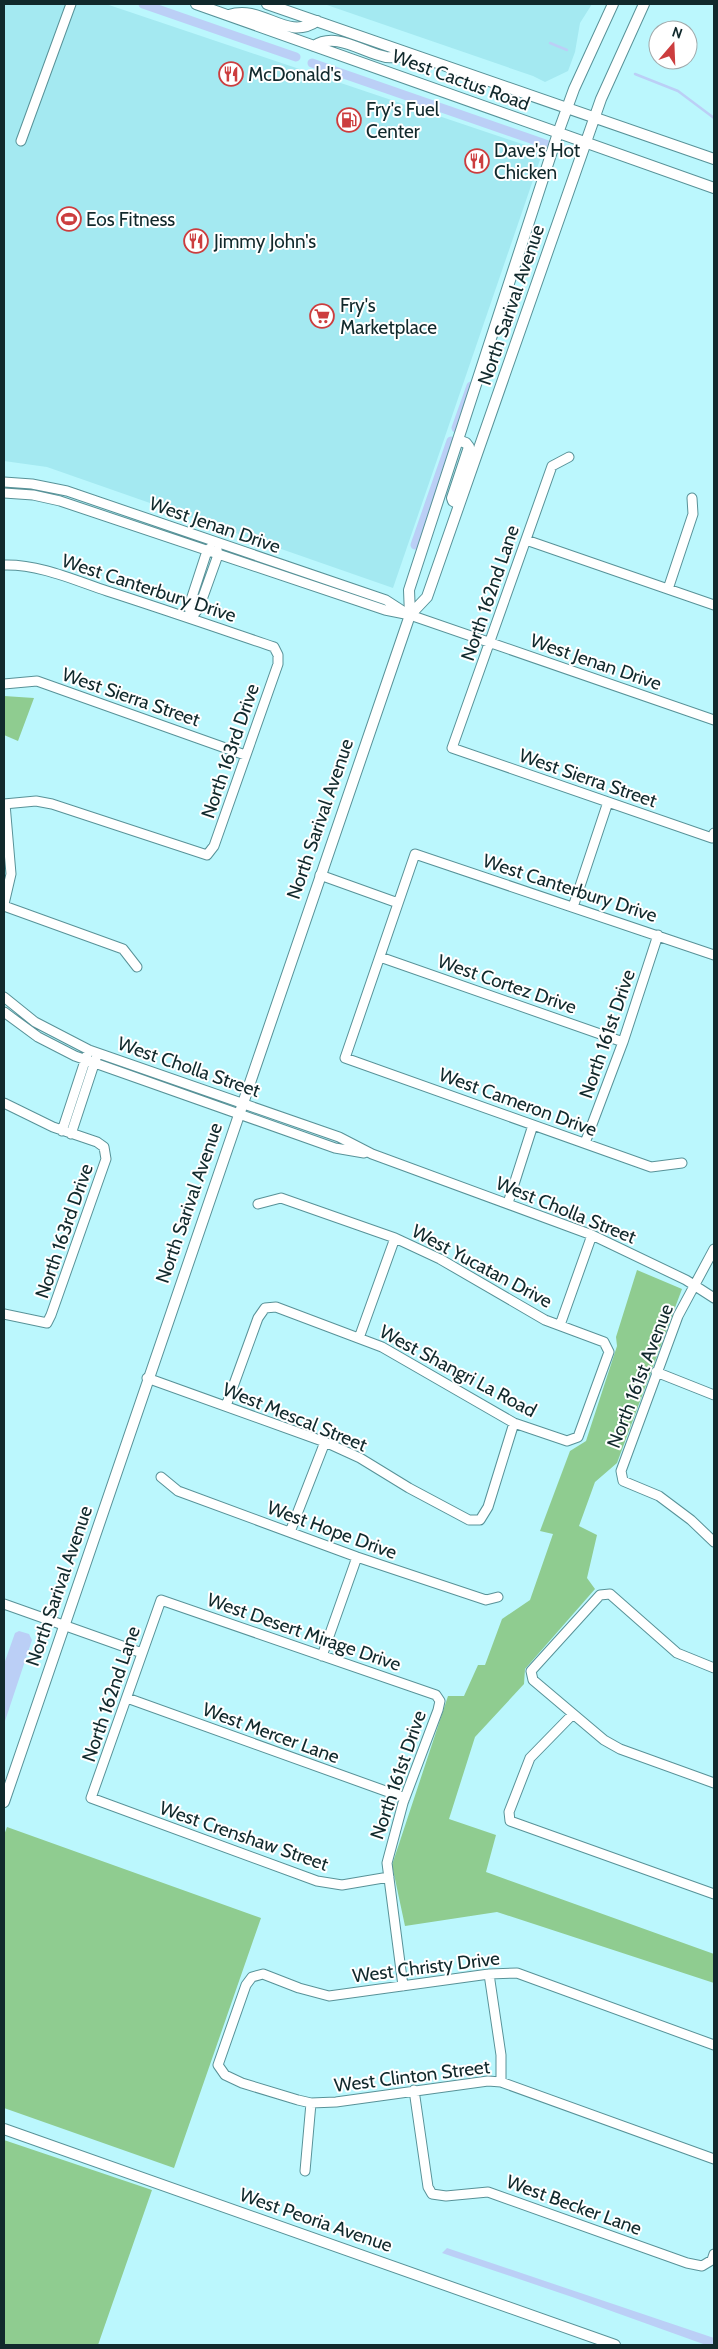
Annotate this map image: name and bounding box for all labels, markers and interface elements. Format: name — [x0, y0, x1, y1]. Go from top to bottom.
north arrow — [648, 20, 698, 70]
text: N — [670, 23, 685, 43]
street label: West Cactus Road — [389, 44, 533, 116]
restaurant icon: McDonald's — [218, 61, 244, 87]
place label: McDonald's — [248, 63, 342, 86]
place label: Fry's Fuel Center — [366, 98, 440, 143]
fuel station icon: Fry's Fuel Center — [336, 107, 362, 133]
place label: Dave's Hot Chicken — [494, 139, 581, 184]
restaurant icon: Dave's Hot Chicken — [464, 148, 490, 174]
sports icon: Eos Fitness — [56, 206, 82, 232]
place label: Eos Fitness — [86, 208, 175, 231]
street label: North Sarival Avenue — [473, 222, 549, 388]
restaurant icon: Jimmy John's — [183, 228, 209, 254]
place label: Jimmy John's — [213, 230, 316, 253]
place label: Fry's Marketplace — [340, 294, 437, 339]
supermarket icon: Fry's Marketplace — [309, 303, 335, 329]
street label: West Jenan Drive — [146, 492, 284, 558]
street label: North 162nd Lane — [456, 522, 524, 664]
street label: West Canterbury Drive — [59, 549, 239, 627]
street label: West Jenan Drive — [527, 629, 665, 695]
street label: West Sierra Street — [59, 663, 204, 732]
street label: North 163rd Drive — [196, 680, 264, 821]
street label: North Sarival Avenue — [282, 736, 358, 902]
street label: West Sierra Street — [516, 744, 661, 813]
street label: West Canterbury Drive — [480, 849, 660, 927]
street label: West Cortez Drive — [435, 949, 580, 1019]
street label: North 161st Drive — [574, 966, 640, 1101]
street label: West Cholla Street — [115, 1032, 264, 1102]
street label: West Cameron Drive — [436, 1063, 600, 1141]
street label: North Sarival Avenue — [151, 1120, 227, 1286]
street label: North 163rd Drive — [30, 1160, 98, 1301]
street label: West Cholla Street — [493, 1171, 640, 1249]
street label: West Yucatan Drive — [408, 1219, 556, 1313]
street label: North 161st Avenue — [602, 1301, 678, 1451]
street label: West Shangri La Road — [376, 1320, 540, 1422]
street label: West Mescal Street — [219, 1378, 371, 1457]
street label: West Hope Drive — [264, 1496, 400, 1564]
street label: North Sarival Avenue — [21, 1503, 97, 1669]
street label: West Desert Mirage Drive — [204, 1588, 404, 1676]
street label: North 162nd Lane — [77, 1623, 145, 1765]
street label: West Mercer Lane — [200, 1698, 343, 1768]
street label: North 161st Drive — [365, 1707, 431, 1842]
street label: West Crenshaw Street — [157, 1796, 332, 1876]
street label: West Christy Drive — [351, 1947, 501, 1987]
street label: West Clinton Street — [333, 2055, 492, 2097]
street label: West Becker Lane — [503, 2170, 645, 2240]
street label: West Peoria Avenue — [237, 2183, 396, 2257]

